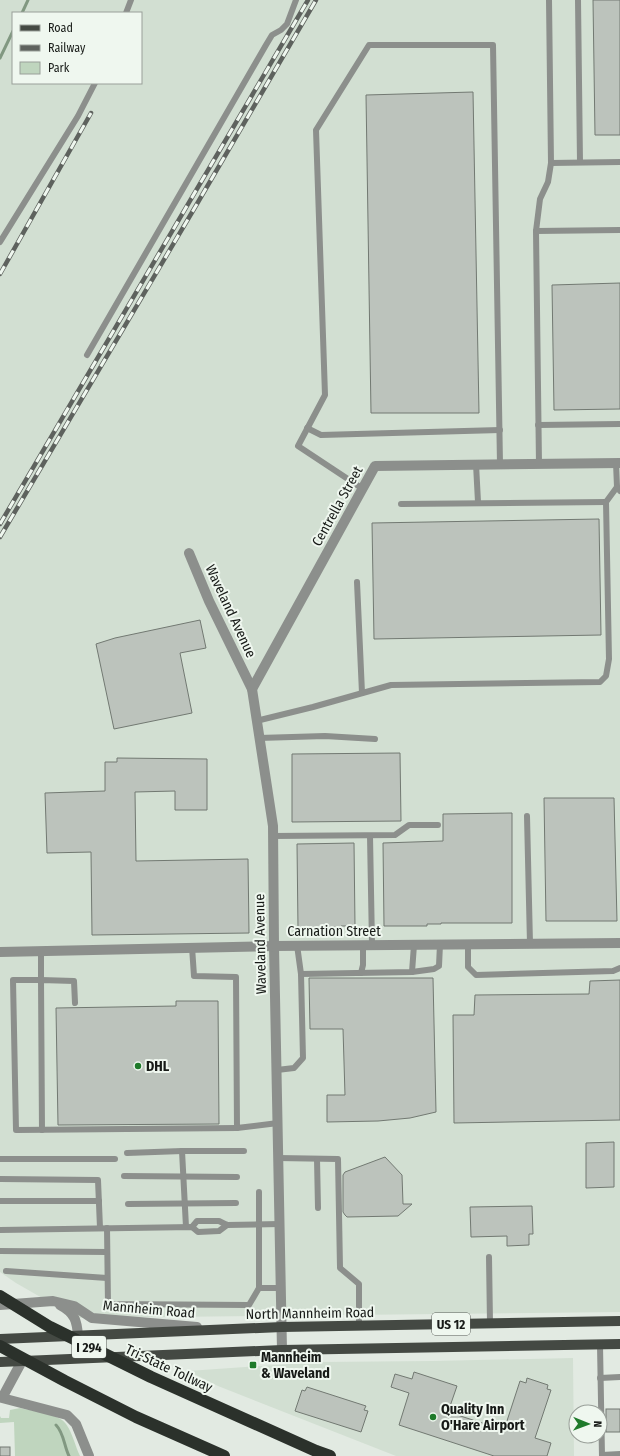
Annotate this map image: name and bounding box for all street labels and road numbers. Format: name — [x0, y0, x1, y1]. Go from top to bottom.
street label: Centrella Street — [308, 463, 367, 549]
street label: Waveland Avenue — [202, 562, 260, 660]
street label: Waveland Avenue — [251, 894, 270, 994]
street label: Carnation Street — [287, 923, 381, 940]
street label: Mannheim Road — [102, 1297, 196, 1322]
street label: North Mannheim Road — [246, 1304, 374, 1323]
road number: US 12 — [432, 1313, 470, 1335]
road number: I 294 — [72, 1336, 106, 1358]
street label: Tri-State Tollway — [122, 1341, 216, 1396]

